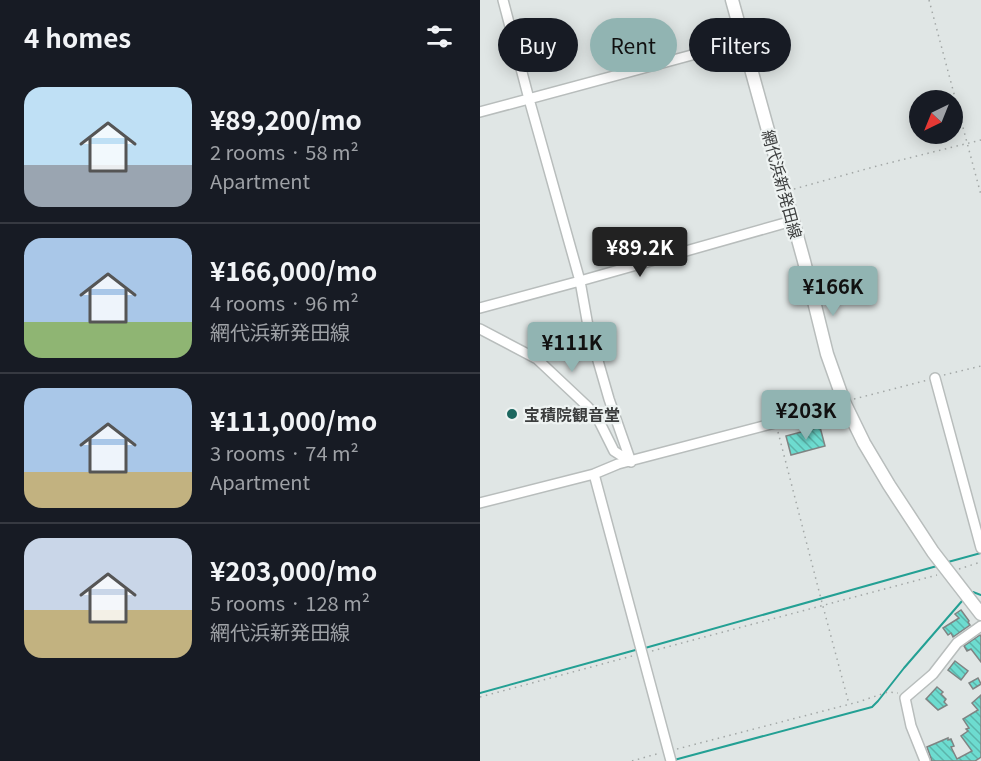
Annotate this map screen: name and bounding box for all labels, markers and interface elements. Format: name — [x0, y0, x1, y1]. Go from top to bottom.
text: 4 homes — [24, 18, 131, 55]
chip: Buy — [498, 18, 578, 72]
chip: Rent — [590, 18, 677, 72]
chip: Filters — [689, 18, 791, 72]
icon: filters — [423, 20, 456, 53]
north arrow — [909, 90, 963, 144]
map controls — [909, 90, 963, 144]
text: ¥89,200/mo — [210, 100, 362, 137]
icon: home — [72, 111, 144, 183]
street label: 網代浜新発田線 — [757, 127, 809, 241]
text: 2 rooms · 58 m² — [210, 137, 359, 166]
text: Apartment — [210, 166, 310, 195]
pin: ¥89.2K — [591, 227, 689, 278]
text: ¥89.2K — [606, 232, 674, 261]
text: ¥166,000/mo — [210, 251, 377, 288]
icon: home — [72, 262, 144, 334]
pin: ¥166K — [791, 266, 875, 317]
text: ¥166K — [803, 271, 863, 300]
text: 4 rooms · 96 m² — [210, 288, 359, 317]
text: 網代浜新発田線 — [210, 317, 350, 346]
pin: ¥111K — [530, 322, 614, 373]
text: ¥111K — [542, 327, 602, 356]
pin: ¥203K — [764, 390, 848, 441]
text: ¥203K — [776, 395, 836, 424]
text: ¥111,000/mo — [210, 401, 377, 438]
place label: 宝積院観音堂 — [524, 402, 620, 426]
marker: 宝積院観音堂 — [505, 407, 519, 421]
icon: home — [72, 412, 144, 484]
text: 3 rooms · 74 m² — [210, 438, 359, 467]
text: Apartment — [210, 467, 310, 496]
text: ¥203,000/mo — [210, 551, 377, 588]
icon: home — [72, 562, 144, 634]
text: 5 rooms · 128 m² — [210, 588, 370, 617]
text: 網代浜新発田線 — [210, 617, 350, 646]

